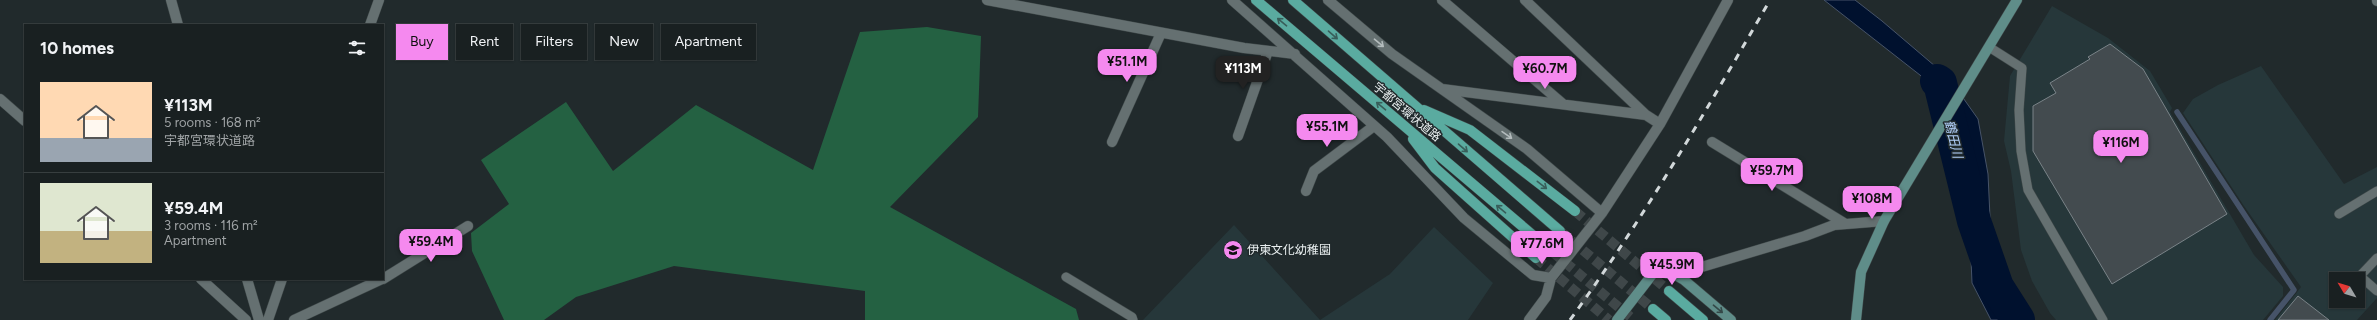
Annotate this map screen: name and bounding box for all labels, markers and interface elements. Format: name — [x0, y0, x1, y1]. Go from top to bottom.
one-way arrow — [1277, 18, 1287, 27]
chip: Buy — [396, 24, 448, 60]
chip: Rent — [456, 24, 513, 60]
chip: Filters — [521, 24, 587, 60]
chip: New — [595, 24, 653, 60]
chip: Apartment — [661, 24, 756, 60]
one-way arrow — [1328, 30, 1339, 39]
icon: filters — [346, 37, 368, 59]
text: 10 homes — [40, 38, 114, 58]
one-way arrow — [1374, 39, 1384, 48]
pin: ¥51.1M — [1094, 49, 1160, 83]
text: ¥51.1M — [1107, 54, 1147, 69]
pin: ¥113M — [1215, 56, 1271, 90]
pin: ¥60.7M — [1512, 56, 1578, 90]
text: ¥113M — [1224, 61, 1262, 76]
text: ¥60.7M — [1522, 61, 1568, 76]
street label: 宇都宮環状道路 — [1370, 80, 1444, 144]
text: ¥113M — [164, 95, 213, 115]
icon: home — [72, 98, 120, 146]
one-way arrow — [1376, 102, 1386, 111]
pin: ¥55.1M — [1294, 114, 1360, 148]
text: 5 rooms · 168 m² — [164, 115, 261, 130]
water label: 鶴田川 — [1942, 118, 1966, 162]
text: ¥55.1M — [1306, 119, 1348, 134]
pin: ¥116M — [2093, 130, 2149, 164]
one-way arrow — [1502, 131, 1513, 140]
text: 宇都宮環状道路 — [164, 133, 255, 148]
text: ¥116M — [2102, 135, 2140, 150]
one-way arrow — [1458, 143, 1469, 152]
pin: ¥59.7M — [1739, 158, 1805, 192]
text: ¥59.7M — [1750, 163, 1794, 178]
one-way arrow — [1537, 181, 1548, 190]
pin: ¥108M — [1844, 186, 1900, 220]
text: ¥108M — [1852, 191, 1892, 206]
text: ¥59.4M — [164, 198, 223, 218]
icon: home — [72, 199, 120, 247]
one-way arrow — [1496, 204, 1507, 213]
text: 3 rooms · 116 m² — [164, 218, 258, 233]
pin: ¥59.4M — [398, 229, 464, 263]
pin: ¥77.6M — [1509, 231, 1575, 265]
text: Apartment — [164, 233, 227, 248]
text: ¥59.4M — [408, 234, 454, 249]
text: ¥77.6M — [1520, 236, 1564, 251]
school or university icon: 伊東文化幼稚園 — [1222, 239, 1244, 261]
place label: 伊東文化幼稚園 — [1247, 243, 1331, 257]
pin: ¥45.9M — [1639, 252, 1705, 286]
text: ¥45.9M — [1649, 257, 1695, 272]
north arrow — [2329, 272, 2365, 308]
map controls — [2329, 272, 2365, 308]
one-way arrow — [1712, 304, 1723, 313]

